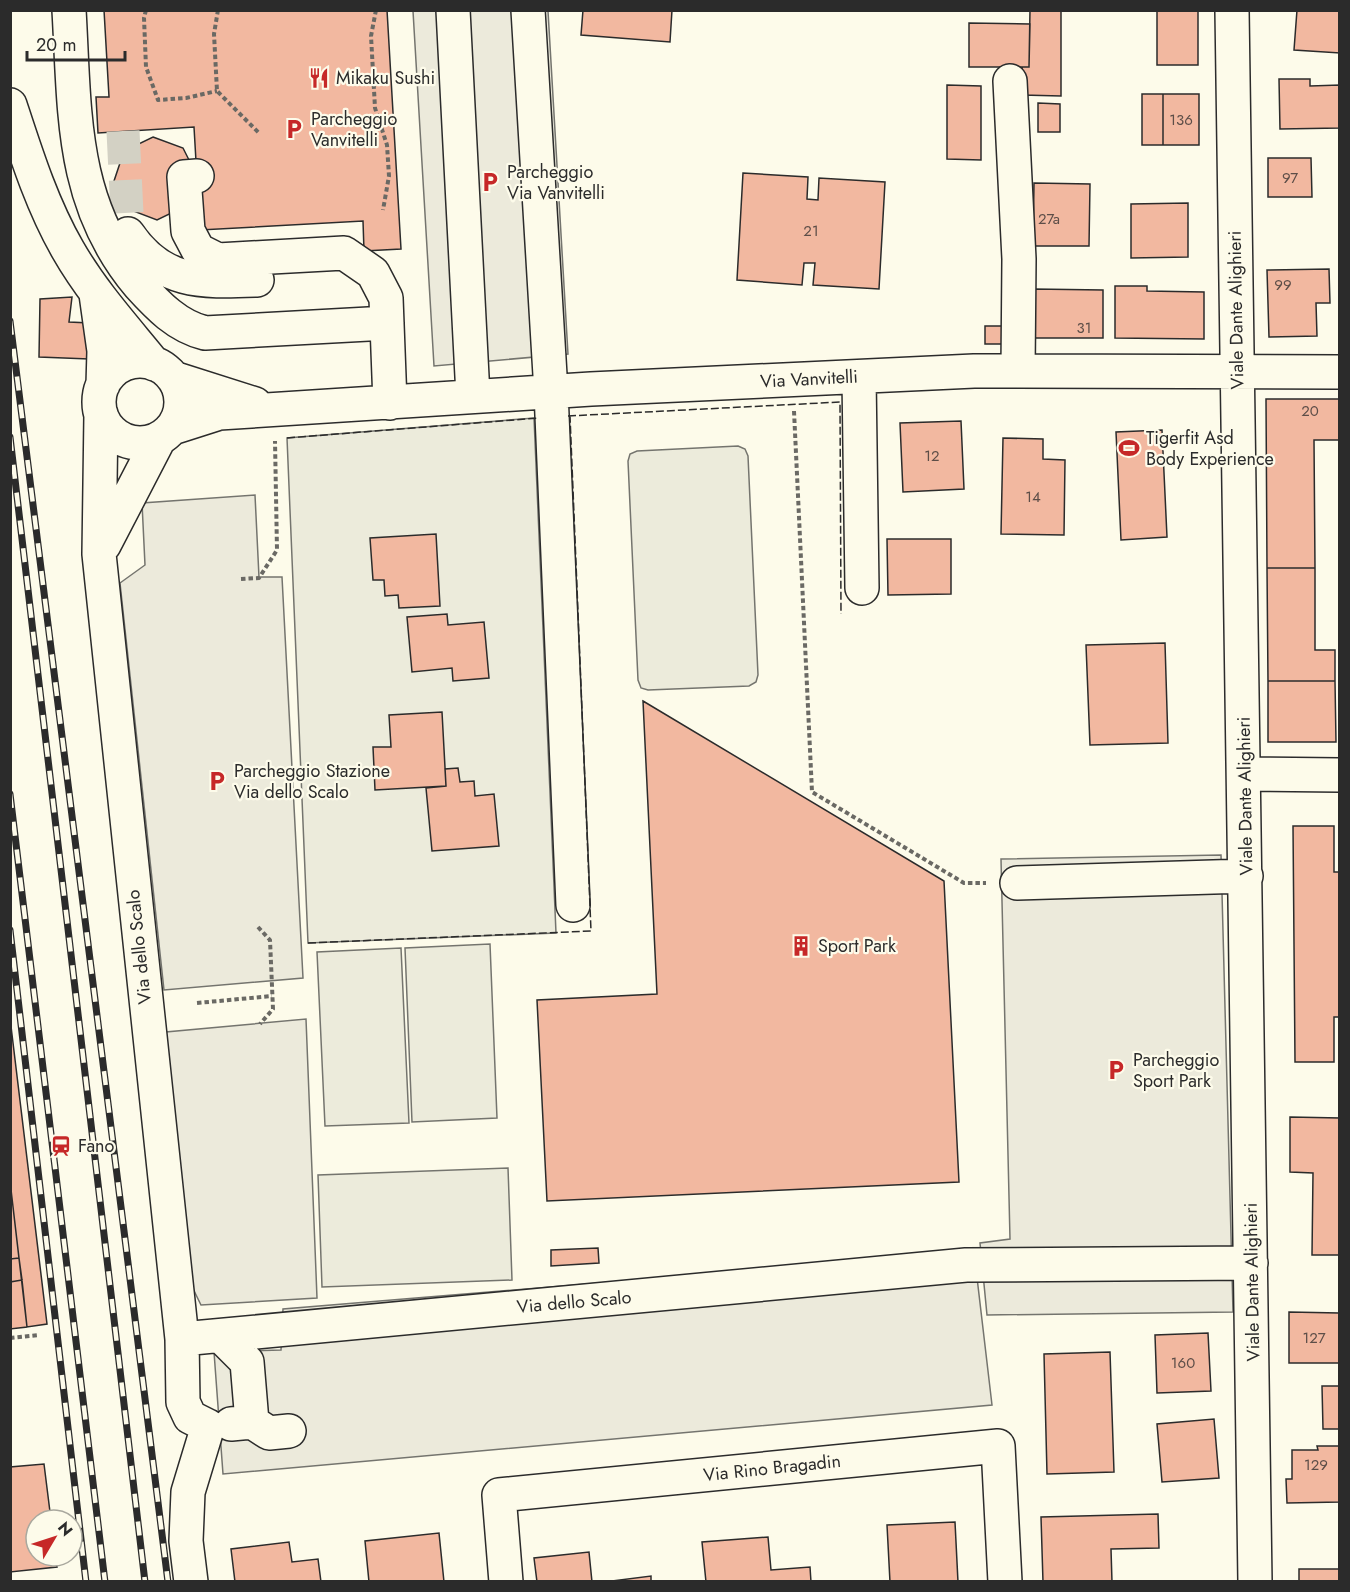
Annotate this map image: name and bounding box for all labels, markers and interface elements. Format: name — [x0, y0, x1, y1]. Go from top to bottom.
scale bar — [27, 24, 124, 62]
text: 20 m — [36, 32, 76, 58]
place label: Mikaku Sushi — [336, 65, 435, 91]
restaurant icon: Mikaku Sushi — [307, 66, 331, 90]
place label: Parcheggio Vanvitelli — [311, 106, 397, 153]
house number: 136 — [1169, 109, 1193, 131]
parking icon: Parcheggio Vanvitelli — [282, 117, 306, 141]
place label: Parcheggio Via Vanvitelli — [507, 159, 605, 206]
house number: 97 — [1282, 167, 1298, 189]
parking icon: Parcheggio Via Vanvitelli — [478, 170, 502, 194]
house number: 27a — [1038, 208, 1060, 230]
house number: 21 — [803, 220, 819, 242]
street label: Viale Dante Alighieri — [1222, 230, 1250, 390]
house number: 99 — [1274, 274, 1292, 296]
house number: 31 — [1077, 317, 1091, 339]
street label: Via Vanvitelli — [759, 363, 859, 395]
house number: 20 — [1301, 400, 1319, 422]
place label: Tigerfit Asd Body Experience — [1146, 425, 1274, 472]
sports icon: Tigerfit Asd Body Experience — [1117, 436, 1141, 460]
house number: 12 — [924, 445, 940, 467]
house number: 14 — [1025, 486, 1041, 508]
street label: Viale Dante Alighieri — [1231, 716, 1259, 876]
place label: Parcheggio Stazione Via dello Scalo — [234, 758, 390, 805]
parking icon: Parcheggio Stazione Via dello Scalo — [205, 769, 229, 793]
street label: Via dello Scalo — [120, 888, 158, 1005]
place label: Sport Park — [818, 933, 896, 959]
building icon: Sport Park — [789, 934, 813, 958]
place label: Parcheggio Sport Park — [1133, 1047, 1219, 1094]
parking icon: Parcheggio Sport Park — [1104, 1058, 1128, 1082]
place label: Fano — [78, 1133, 115, 1159]
station icon: Fano — [49, 1134, 73, 1158]
street label: Viale Dante Alighieri — [1238, 1202, 1266, 1362]
street label: Via dello Scalo — [516, 1284, 632, 1320]
house number: 127 — [1302, 1327, 1326, 1349]
house number: 160 — [1171, 1352, 1195, 1374]
street label: Via Rino Bragadin — [702, 1448, 842, 1488]
house number: 129 — [1304, 1454, 1328, 1476]
north arrow — [24, 1508, 84, 1568]
text: N — [52, 1517, 78, 1541]

